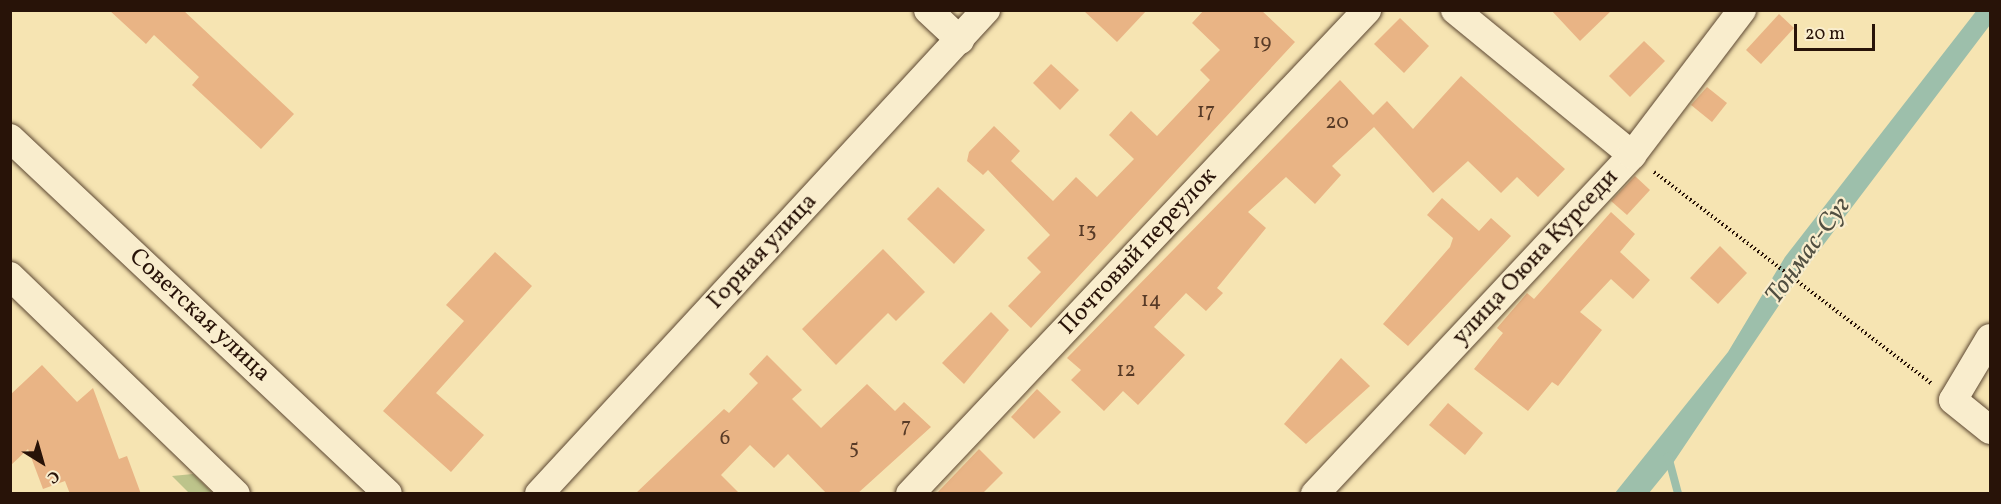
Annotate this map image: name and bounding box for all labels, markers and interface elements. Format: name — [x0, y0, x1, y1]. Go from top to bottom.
scale bar — [1797, 12, 1878, 50]
text: 20 m — [1805, 22, 1845, 47]
house number: 19 — [1252, 30, 1272, 56]
house number: 17 — [1197, 99, 1215, 125]
house number: 20 — [1325, 110, 1349, 136]
street label: Почтовый переулок — [1054, 163, 1224, 341]
street label: улица Оюна Курседи — [1447, 164, 1625, 352]
street label: Горная улица — [702, 188, 824, 316]
water label: Тонмас-Суг — [1760, 191, 1858, 311]
house number: 13 — [1078, 218, 1096, 244]
street label: Советская улица — [122, 243, 276, 389]
house number: 14 — [1141, 288, 1161, 314]
house number: 12 — [1116, 358, 1136, 384]
house number: 7 — [901, 414, 911, 440]
house number: 6 — [720, 426, 730, 452]
north arrow — [12, 432, 72, 492]
house number: 5 — [849, 435, 859, 461]
text: С — [42, 464, 64, 488]

